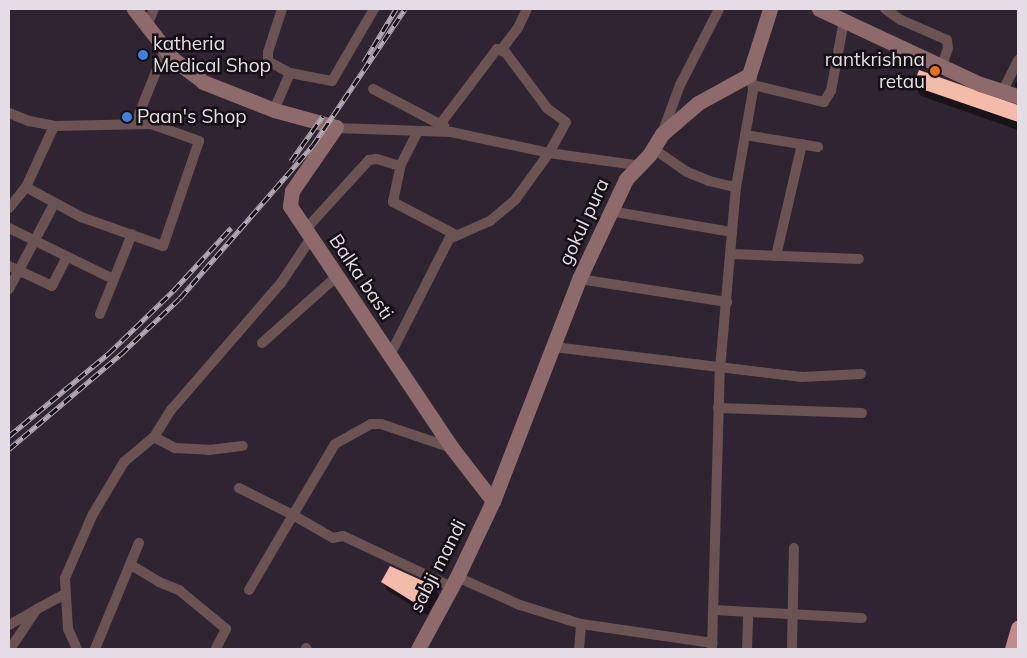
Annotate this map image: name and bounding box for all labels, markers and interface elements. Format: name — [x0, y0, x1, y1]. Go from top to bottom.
place label: katheria Medical Shop — [153, 33, 271, 77]
marker: katheria Medical Shop — [137, 49, 149, 61]
place label: rantkrishna retau — [825, 49, 925, 93]
marker: rantkrishna retau — [929, 65, 941, 77]
place label: Paan's Shop — [137, 106, 247, 128]
marker: Paan's Shop — [121, 111, 133, 123]
street label: gokul pura — [554, 175, 614, 269]
street label: Balka basti — [324, 230, 398, 324]
street label: sabji mandi — [405, 516, 471, 616]

